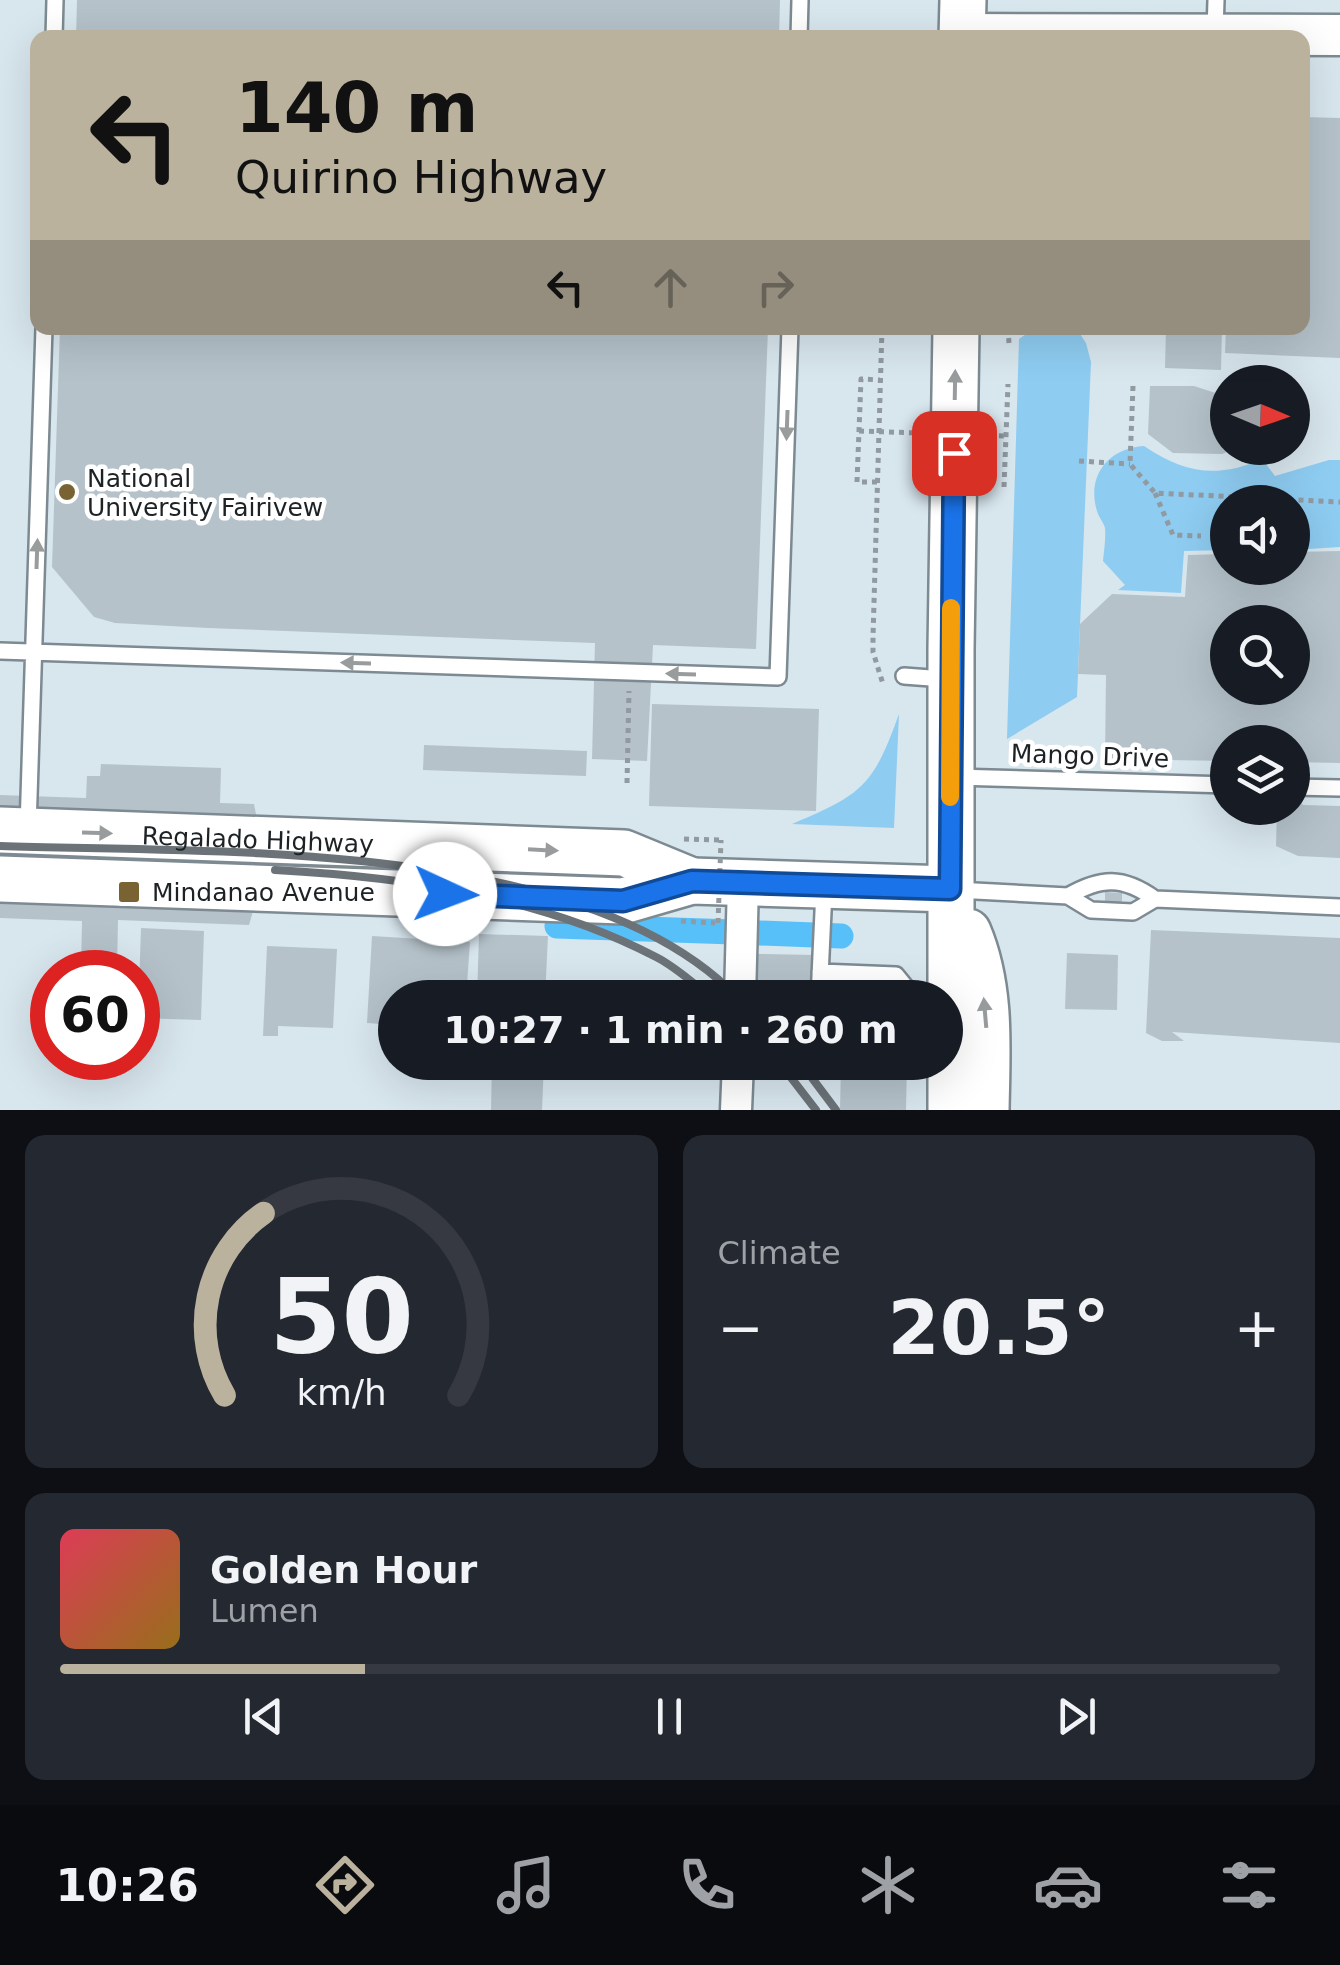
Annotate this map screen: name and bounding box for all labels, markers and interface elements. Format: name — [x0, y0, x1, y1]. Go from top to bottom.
text: 140 m — [235, 67, 478, 149]
icon: left — [70, 70, 200, 200]
text: Quirino Highway — [235, 151, 607, 204]
icon: left — [538, 260, 593, 315]
icon: ahead — [643, 260, 698, 315]
icon: right — [748, 260, 803, 315]
north arrow — [1210, 365, 1310, 465]
map controls — [1210, 365, 1310, 825]
one-way arrow — [947, 369, 963, 401]
one-way arrow — [778, 409, 794, 441]
pin — [912, 411, 997, 496]
icon: arrive — [927, 426, 982, 481]
place label: National University Fairivew — [87, 464, 323, 522]
marker: National University Fairivew — [56, 481, 78, 503]
button: sound — [1210, 485, 1310, 585]
one-way arrow — [29, 538, 45, 570]
button: search — [1210, 605, 1310, 705]
one-way arrow — [339, 654, 371, 670]
one-way arrow — [664, 666, 696, 682]
button: layers — [1210, 725, 1310, 825]
street label: Mango Drive — [1010, 739, 1170, 773]
street label: Regalado Highway — [141, 821, 375, 858]
one-way arrow — [82, 826, 114, 842]
position arrow — [393, 842, 497, 946]
one-way arrow — [528, 842, 559, 858]
place label: Mindanao Avenue — [152, 878, 375, 907]
marker: Mindanao Avenue — [116, 879, 142, 905]
speed limit sign: 60 — [30, 950, 160, 1080]
one-way arrow — [977, 996, 993, 1028]
text: 10:27 · 1 min · 260 m — [443, 1008, 898, 1052]
text: Climate — [718, 1234, 841, 1272]
text: 50 — [269, 1256, 414, 1378]
text: 20.5° — [887, 1284, 1110, 1372]
text: − — [718, 1296, 764, 1360]
text: + — [1234, 1296, 1280, 1360]
text: km/h — [296, 1372, 386, 1413]
text: Golden Hour — [210, 1548, 477, 1592]
text: Lumen — [210, 1592, 319, 1630]
icon: previous — [236, 1689, 291, 1744]
icon: pause — [642, 1689, 697, 1744]
icon: next — [1049, 1689, 1104, 1744]
icon: directions — [310, 1850, 380, 1920]
icon: music — [491, 1850, 561, 1920]
icon: phone — [672, 1850, 742, 1920]
icon: climate — [853, 1850, 923, 1920]
icon: car — [1033, 1850, 1103, 1920]
icon: filters — [1214, 1850, 1284, 1920]
text: 10:26 — [55, 1859, 199, 1912]

